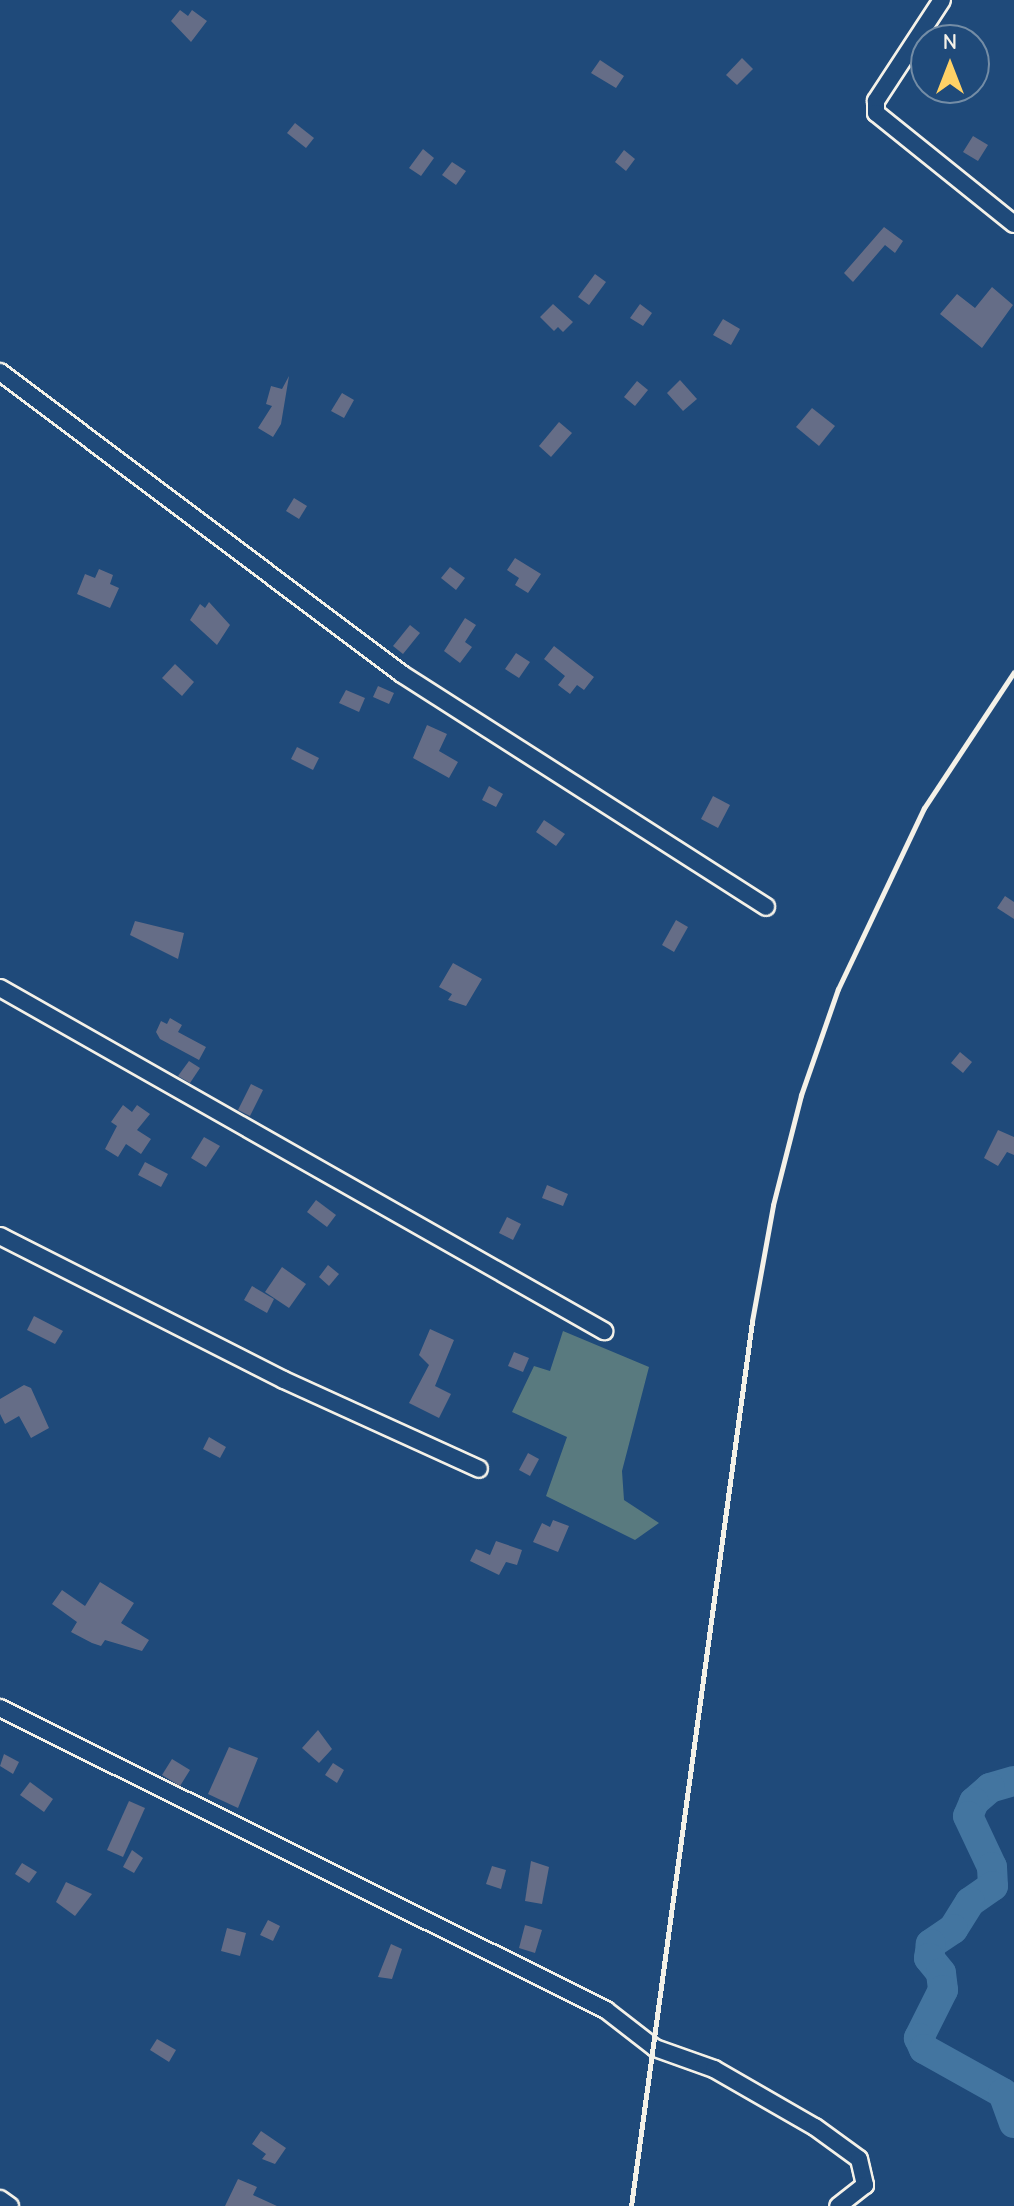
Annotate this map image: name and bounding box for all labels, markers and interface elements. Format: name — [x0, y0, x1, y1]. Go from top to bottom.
north arrow — [910, 24, 990, 104]
text: N — [943, 29, 957, 55]

